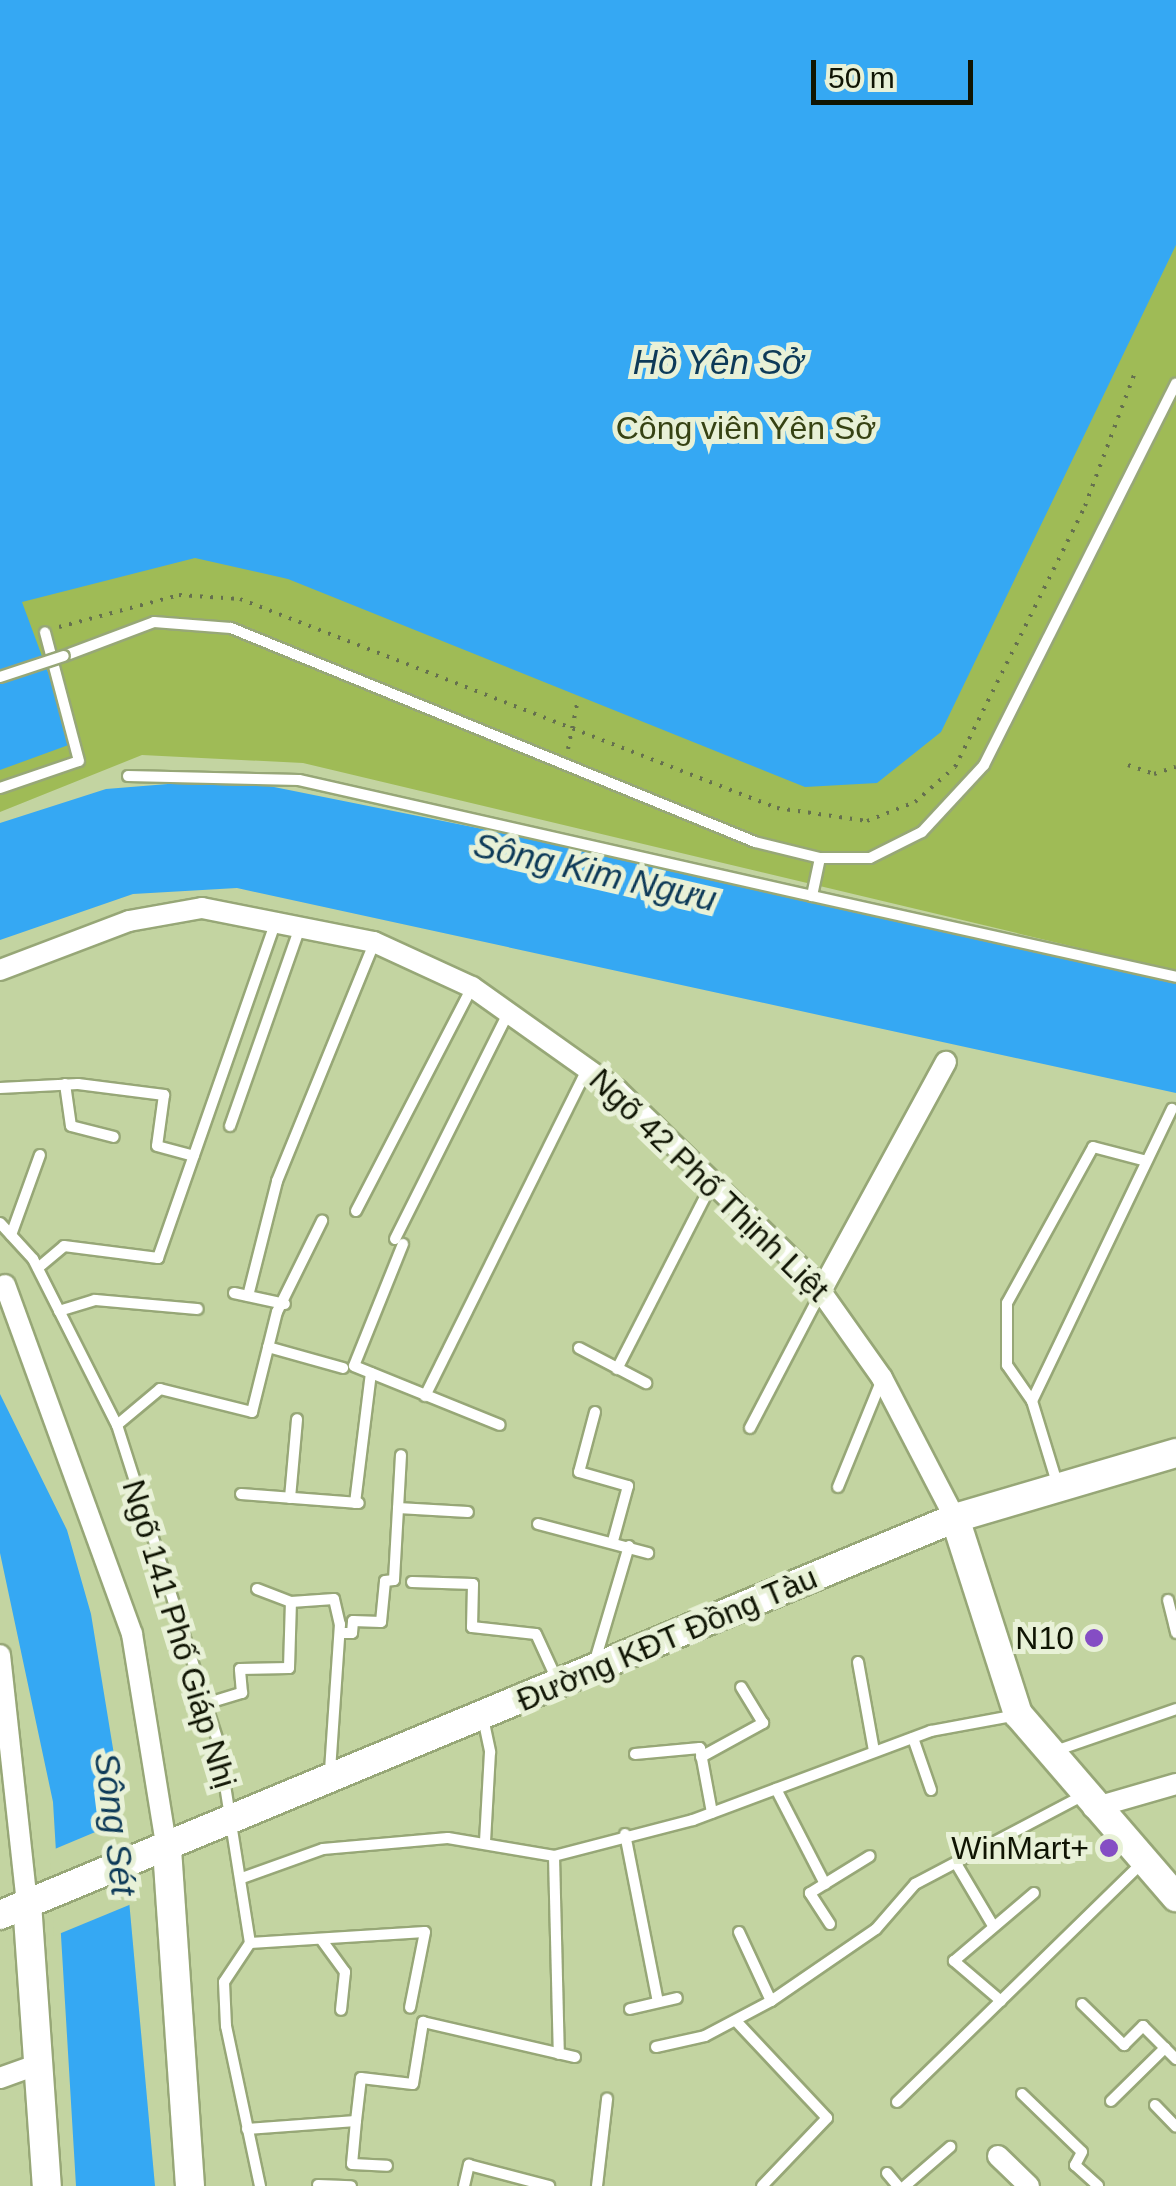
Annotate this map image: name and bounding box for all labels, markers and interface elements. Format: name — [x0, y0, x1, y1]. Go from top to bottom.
scale bar — [816, 40, 978, 102]
text: 50 m — [828, 61, 895, 94]
water label: Hồ Yên Sở — [633, 341, 803, 383]
park label: Công viên Yên Sở — [615, 409, 877, 447]
water label: Sông Kim Ngưu — [470, 824, 720, 920]
street label: Ngõ 42 Phố Thịnh Liệt — [581, 1061, 837, 1309]
street label: Ngõ 141 Phố Giáp Nhị — [114, 1475, 244, 1793]
street label: Đường KĐT Đồng Tàu — [511, 1558, 823, 1720]
place label: N10 — [1015, 1619, 1074, 1657]
marker: N10 — [1083, 1627, 1105, 1649]
water label: Sông Sét — [85, 1750, 145, 1898]
place label: WinMart+ — [951, 1829, 1089, 1867]
marker: WinMart+ — [1098, 1837, 1120, 1859]

